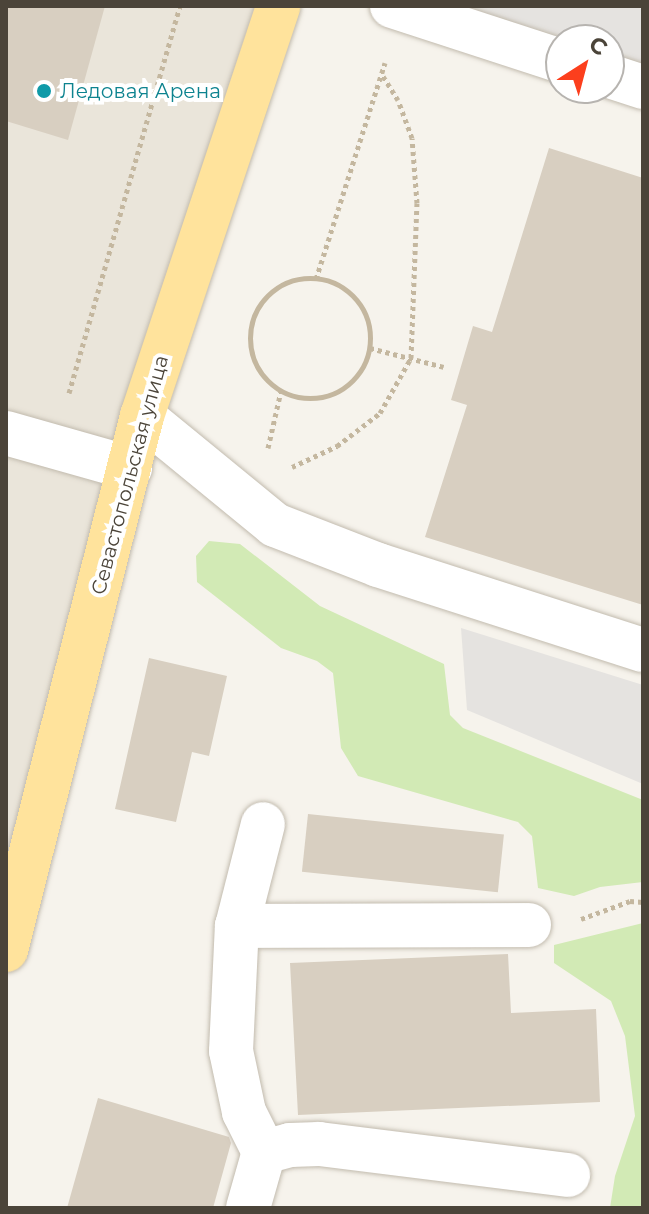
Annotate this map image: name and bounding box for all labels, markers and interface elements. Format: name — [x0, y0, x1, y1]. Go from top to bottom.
north arrow — [545, 24, 625, 104]
text: С — [584, 30, 613, 61]
place label: Ледовая Арена — [60, 79, 221, 103]
marker: Ледовая Арена — [35, 82, 53, 100]
street label: Севастопольская улица — [86, 353, 174, 597]

